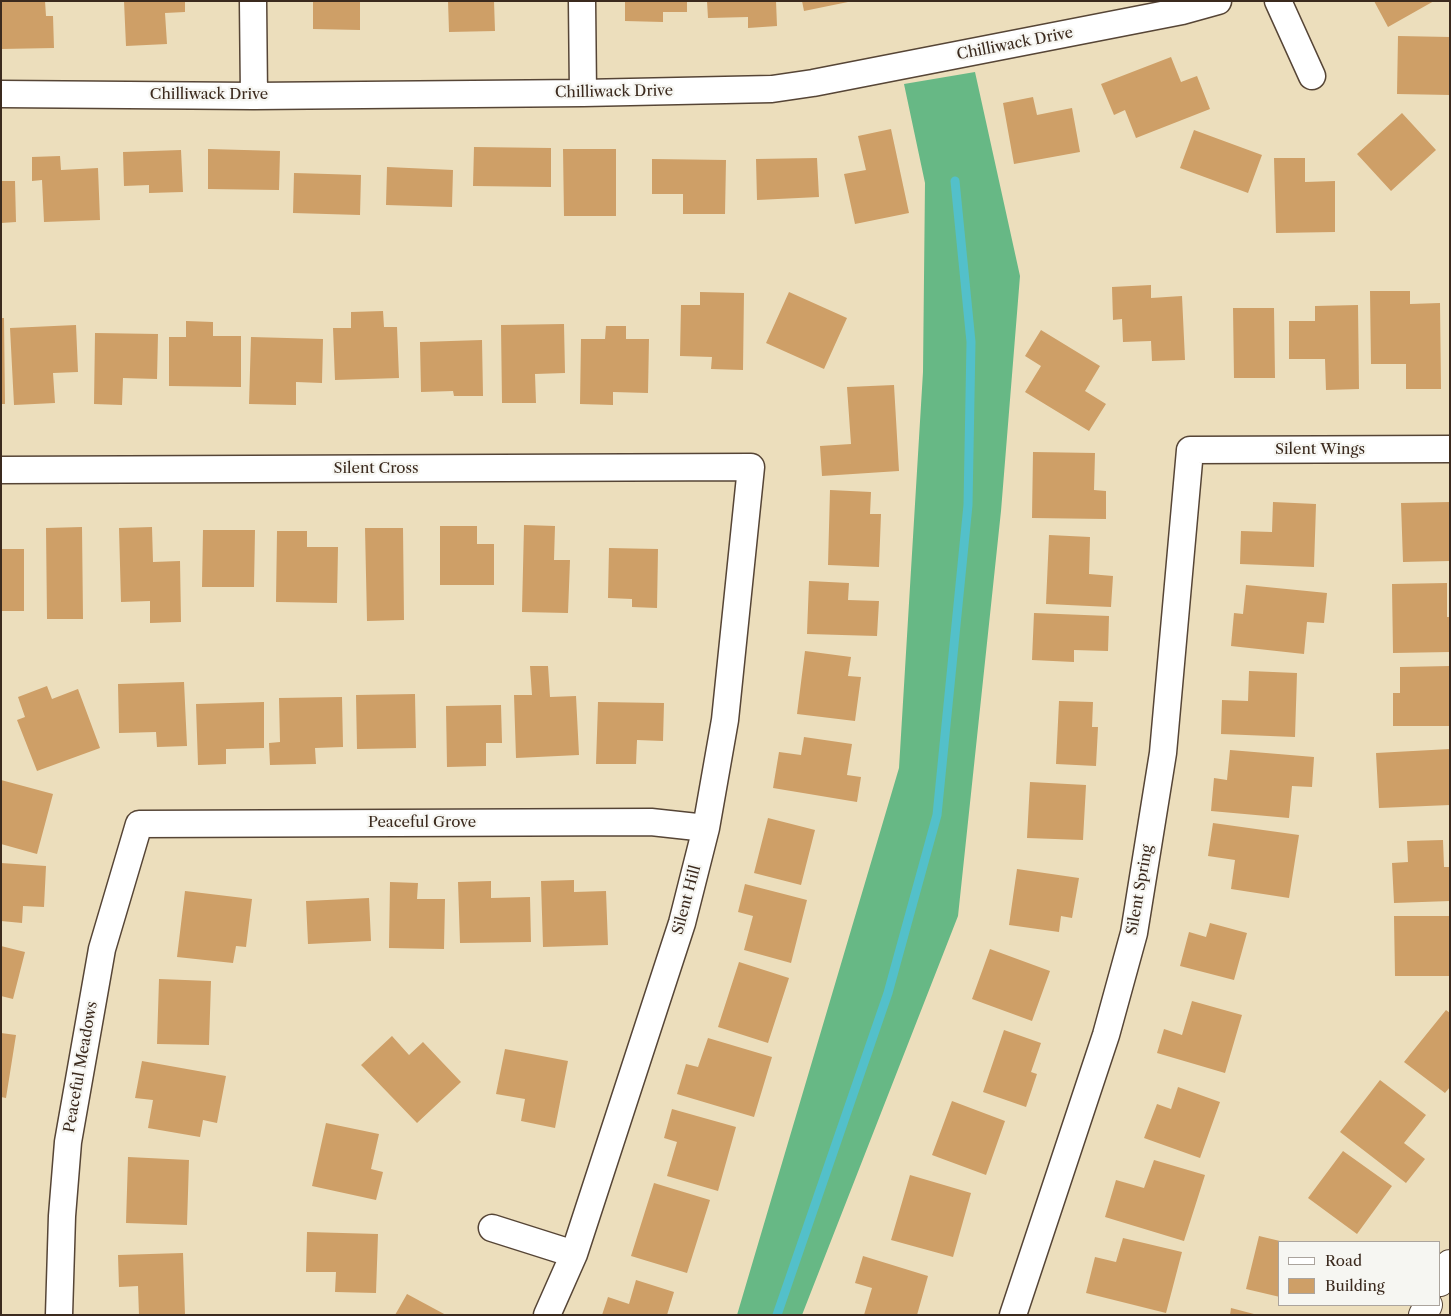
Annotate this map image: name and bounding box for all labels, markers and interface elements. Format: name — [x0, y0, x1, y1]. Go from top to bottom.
street label: Chilliwack Drive — [955, 24, 1075, 64]
street label: Chilliwack Drive — [555, 82, 673, 102]
street label: Chilliwack Drive — [150, 86, 268, 104]
street label: Silent Wings — [1275, 441, 1365, 459]
street label: Silent Cross — [333, 460, 419, 478]
street label: Peaceful Grove — [368, 814, 476, 832]
street label: Silent Spring — [1123, 843, 1157, 937]
street label: Silent Hill — [669, 863, 705, 937]
street label: Peaceful Meadows — [61, 1000, 101, 1134]
legend — [1278, 1241, 1441, 1306]
text: Road — [1325, 1251, 1362, 1270]
text: Building — [1325, 1276, 1385, 1295]

